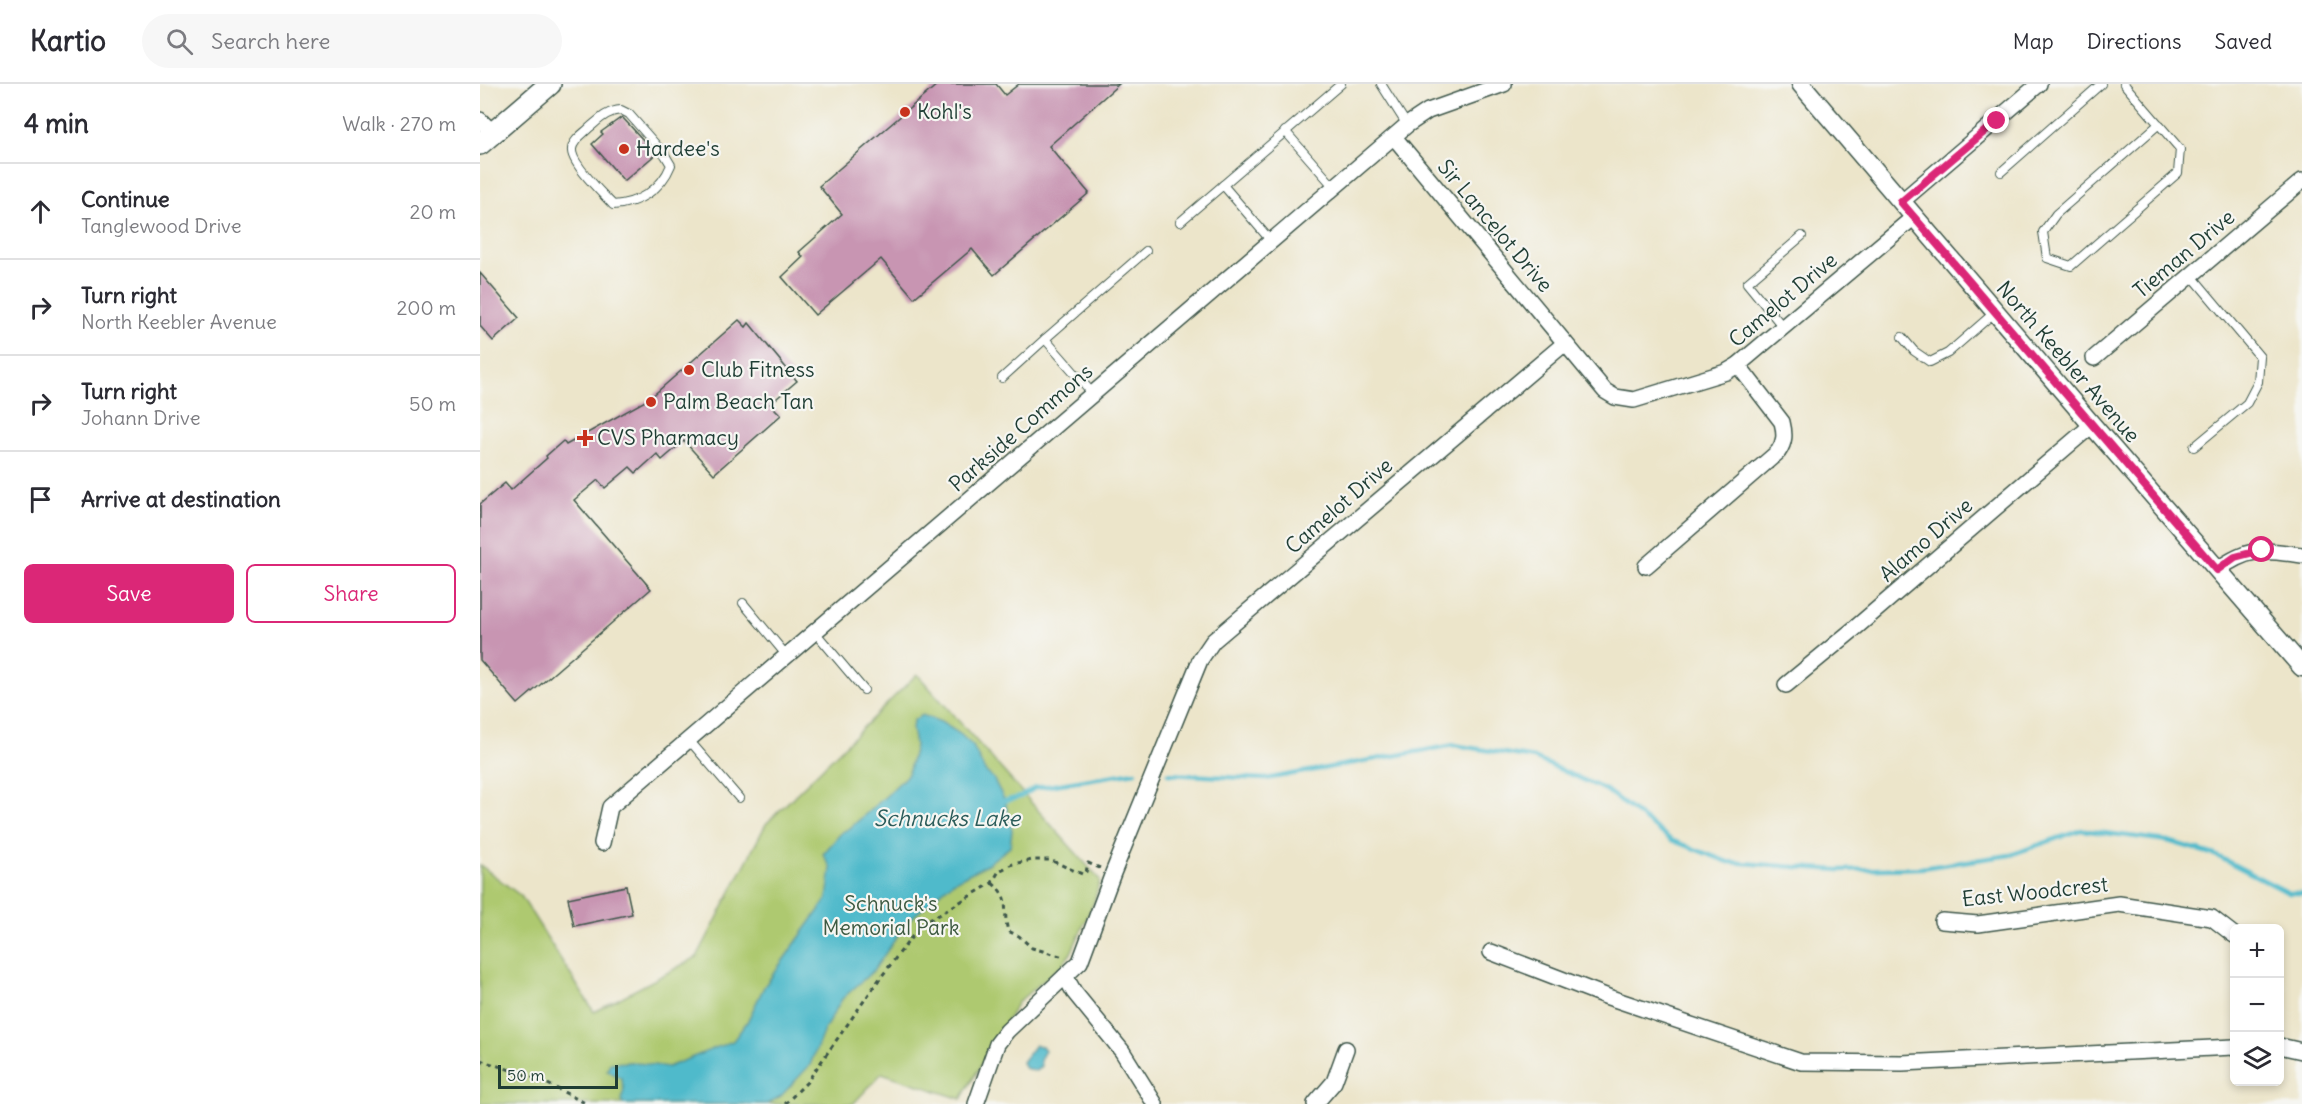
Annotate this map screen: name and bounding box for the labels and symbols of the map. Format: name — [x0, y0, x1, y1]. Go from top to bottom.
place label: Kohl's — [917, 98, 972, 125]
marker: Kohl's — [898, 105, 912, 119]
route end — [1983, 107, 2009, 133]
place label: Hardee's — [636, 135, 720, 162]
marker: Hardee's — [617, 142, 631, 156]
street label: Sir Lancelot Drive — [1432, 154, 1559, 298]
street label: Tieman Drive — [2127, 203, 2240, 304]
street label: Camelot Drive — [1723, 246, 1842, 353]
street label: North Keebler Avenue — [1991, 275, 2146, 448]
place label: Club Fitness — [701, 356, 815, 383]
street label: Parkside Commons — [943, 358, 1098, 498]
marker: Club Fitness — [682, 363, 696, 377]
place label: Palm Beach Tan — [663, 388, 814, 415]
marker: Palm Beach Tan — [644, 395, 658, 409]
place label: CVS Pharmacy — [597, 424, 739, 451]
marker: CVS Pharmacy — [578, 431, 592, 445]
street label: Camelot Drive — [1279, 452, 1398, 560]
street label: Alamo Drive — [1873, 492, 1978, 588]
route start — [2248, 536, 2274, 562]
water label: Schnucks Lake — [874, 804, 1022, 832]
street label: East Woodcrest — [1961, 870, 2109, 913]
park label: Schnuck's Memorial Park — [823, 890, 959, 941]
scale bar — [498, 1062, 618, 1090]

